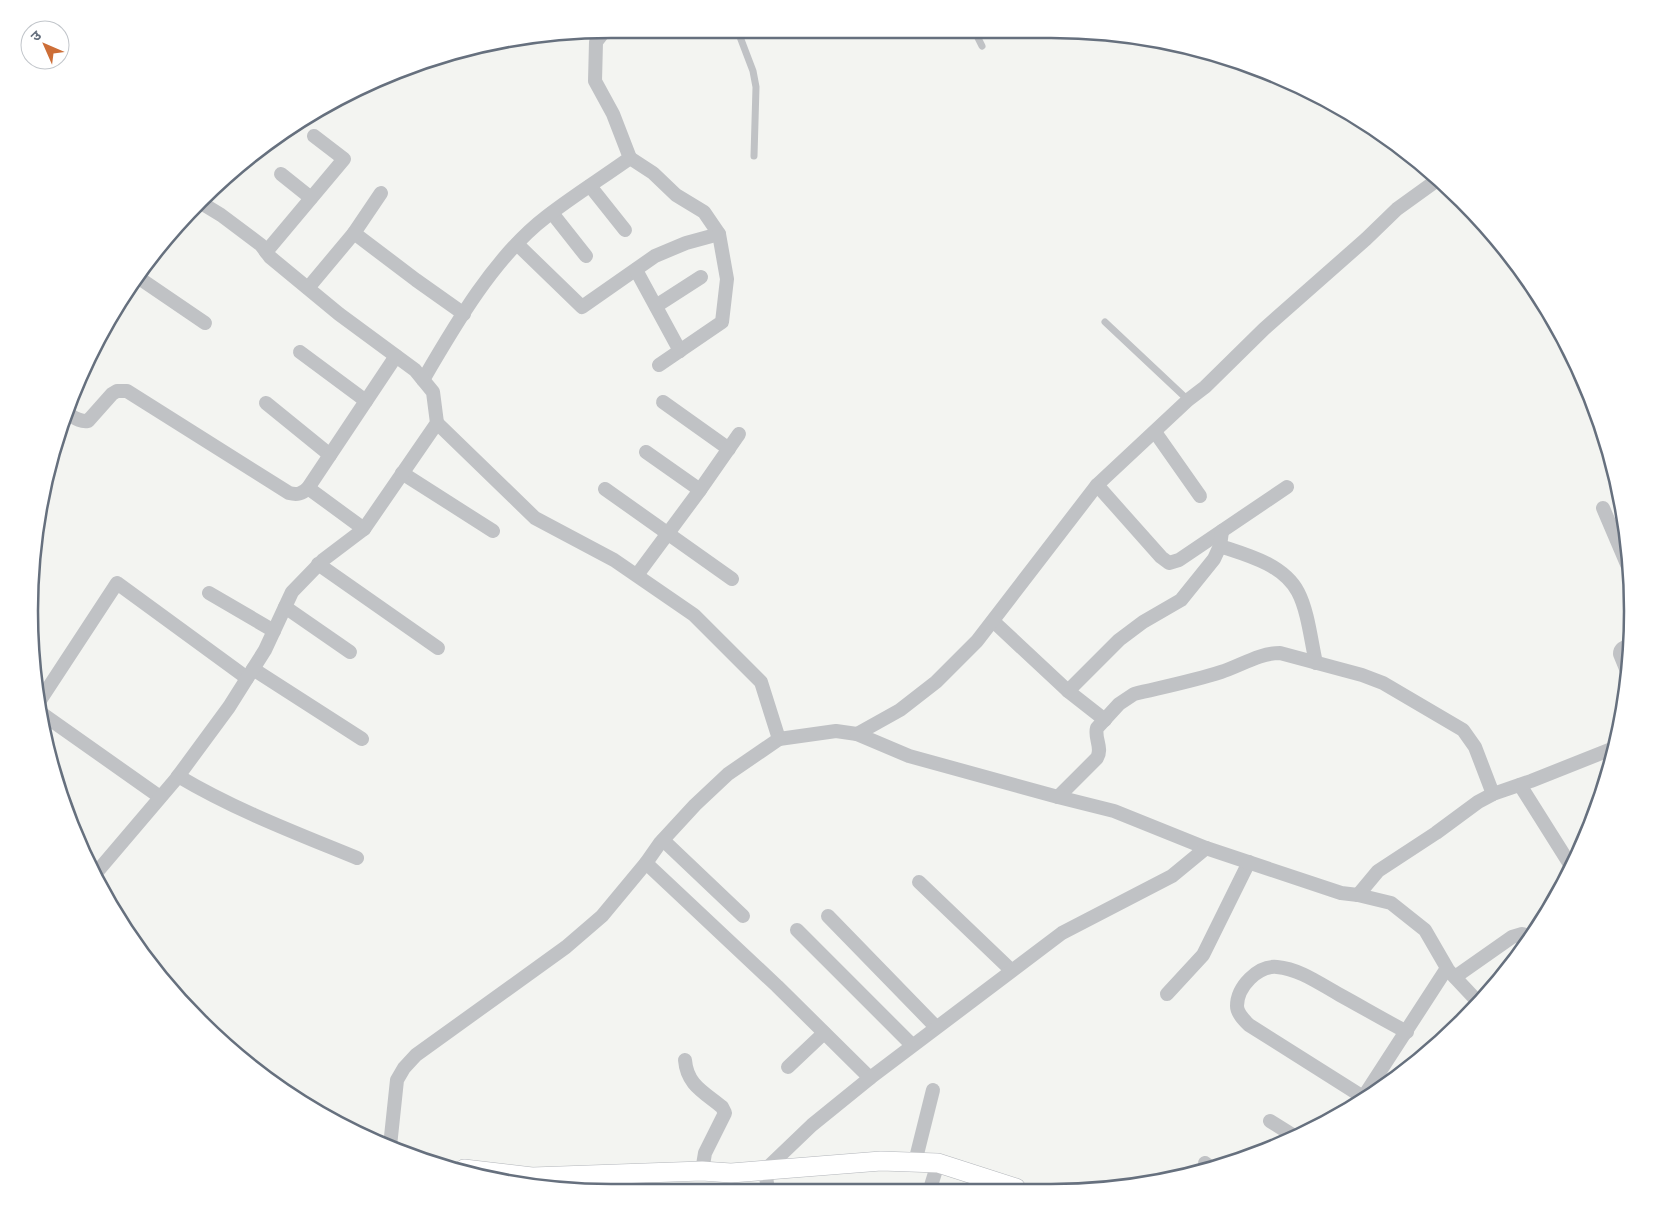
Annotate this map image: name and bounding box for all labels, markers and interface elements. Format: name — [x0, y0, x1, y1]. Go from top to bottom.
north arrow — [20, 20, 70, 70]
text: उ — [27, 27, 45, 44]

